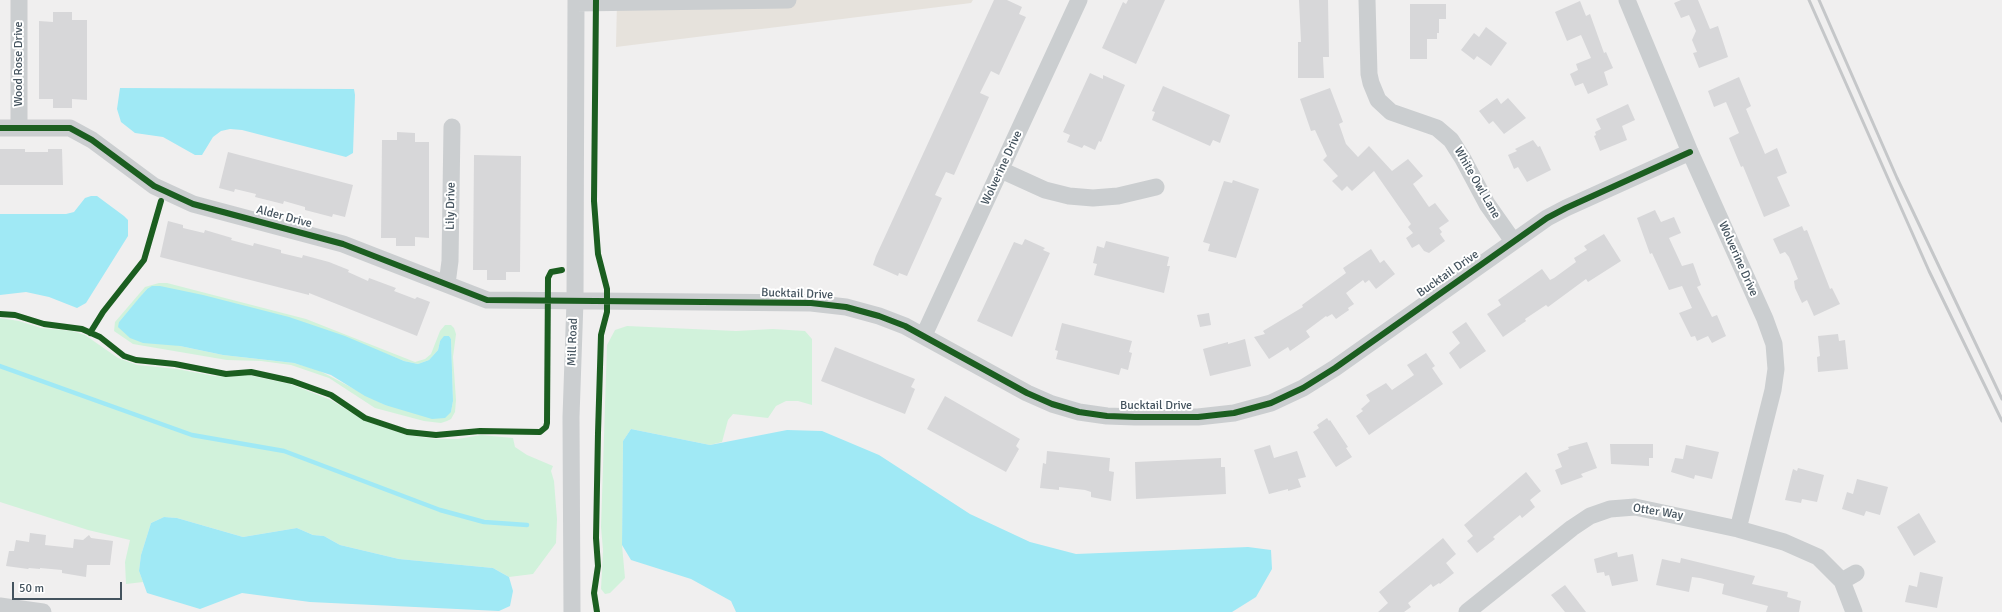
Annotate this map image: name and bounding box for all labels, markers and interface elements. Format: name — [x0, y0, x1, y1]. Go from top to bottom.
street label: Wood Rose Drive — [12, 21, 26, 107]
street label: Wolverine Drive — [978, 128, 1026, 208]
street label: White Owl Lane — [1451, 145, 1503, 221]
street label: Lily Drive — [443, 182, 459, 230]
street label: Alder Drive — [255, 203, 313, 231]
street label: Wolverine Drive — [1715, 219, 1761, 299]
street label: Bucktail Drive — [1414, 247, 1482, 301]
street label: Bucktail Drive — [761, 286, 833, 302]
street label: Mill Road — [565, 318, 581, 366]
street label: Bucktail Drive — [1120, 399, 1192, 413]
street label: Otter Way — [1632, 501, 1684, 523]
scale bar — [14, 574, 124, 600]
text: 50 m — [19, 581, 44, 596]

